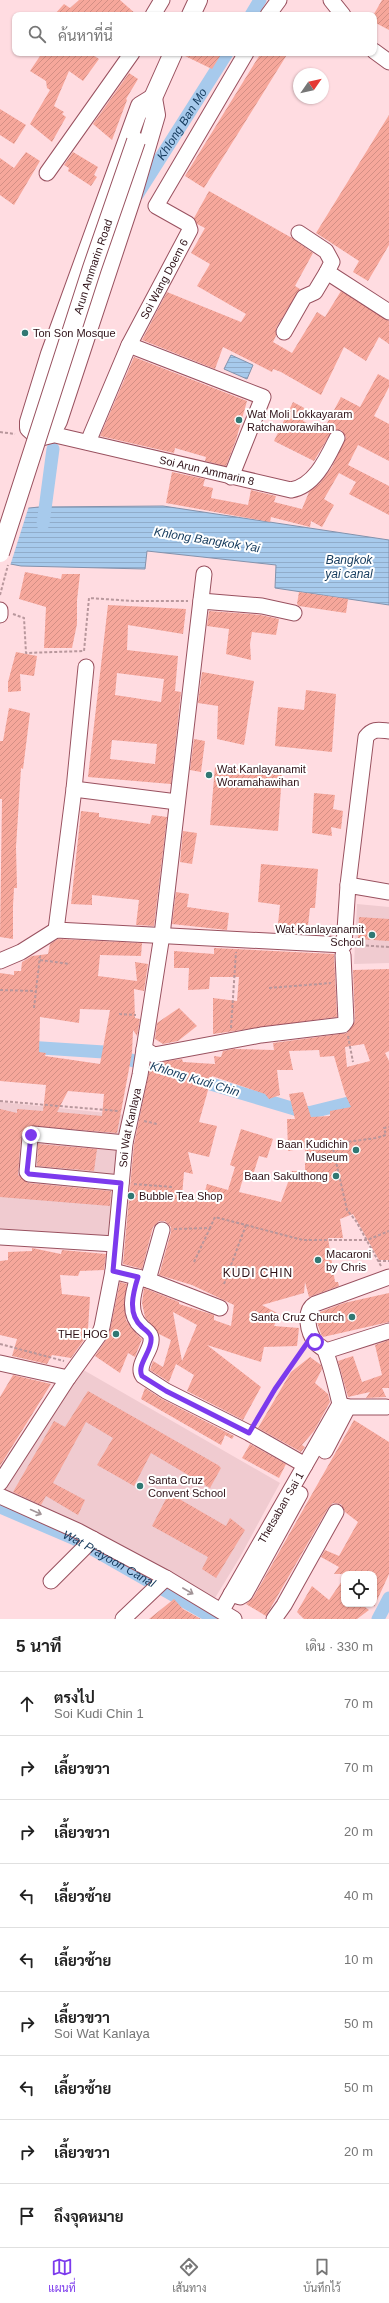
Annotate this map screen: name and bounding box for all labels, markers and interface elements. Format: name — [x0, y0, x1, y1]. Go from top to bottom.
search box — [12, 12, 377, 56]
icon: search — [26, 23, 48, 45]
text: ค้นหาที่นี่ — [58, 27, 113, 44]
north arrow — [293, 68, 329, 104]
water label: Khlong Ban Mo — [154, 85, 210, 163]
street label: Arun Ammarin Road — [72, 218, 114, 316]
street label: Soi Wang Doem 6 — [138, 237, 190, 321]
place label: Ton Son Mosque — [33, 327, 116, 339]
marker: Ton Son Mosque — [20, 328, 30, 338]
place label: Wat Moli Lokkayaram Ratchaworawihan — [247, 408, 352, 433]
marker: Wat Moli Lokkayaram Ratchaworawihan — [234, 415, 244, 425]
street label: Soi Arun Ammarin 8 — [158, 453, 256, 487]
water label: Khlong Bangkok Yai — [153, 525, 261, 555]
water label: Bangkok yai canal — [324, 553, 373, 581]
place label: Wat Kanlayanamit Woramahawihan — [217, 763, 306, 788]
marker: Wat Kanlayanamit Woramahawihan — [204, 770, 214, 780]
place label: Wat Kanlayanamit School — [275, 923, 364, 948]
marker: Wat Kanlayanamit School — [367, 930, 377, 940]
water label: Khlong Kudi Chin — [149, 1059, 242, 1099]
street label: Soi Wat Kanlaya — [117, 1086, 143, 1168]
route end — [22, 1126, 40, 1144]
place label: Baan Kudichin Museum — [277, 1138, 348, 1163]
marker: Baan Kudichin Museum — [351, 1145, 361, 1155]
place label: Baan Sakulthong — [244, 1170, 328, 1182]
marker: Baan Sakulthong — [331, 1171, 341, 1181]
place label: Bubble Tea Shop — [139, 1190, 223, 1202]
marker: Bubble Tea Shop — [126, 1191, 136, 1201]
place label: Macaroni by Chris — [326, 1248, 371, 1273]
marker: Macaroni by Chris — [313, 1255, 323, 1265]
district label: KUDI CHIN — [223, 1266, 293, 1280]
place label: Santa Cruz Church — [250, 1311, 344, 1323]
marker: Santa Cruz Church — [347, 1312, 357, 1322]
place label: THE HOG — [58, 1328, 108, 1340]
marker: THE HOG — [111, 1329, 121, 1339]
route start — [306, 1333, 324, 1351]
street label: Thetsaban Sai 1 — [256, 1470, 306, 1545]
place label: Santa Cruz Convent School — [148, 1474, 226, 1499]
marker: Santa Cruz Convent School — [135, 1481, 145, 1491]
one-way arrow — [29, 1509, 41, 1516]
water label: Wat Prayoon Canal — [61, 1528, 158, 1591]
map controls — [341, 1571, 377, 1607]
button: locate — [341, 1571, 377, 1607]
one-way arrow — [182, 1588, 194, 1596]
text: 5 นาที — [16, 1637, 61, 1656]
text: เดิน · 330 m — [305, 1639, 373, 1654]
text: ตรงไป — [54, 1689, 95, 1706]
icon: ahead — [16, 1693, 38, 1715]
text: 70 m — [344, 1696, 373, 1711]
text: Soi Kudi Chin 1 — [54, 1706, 144, 1721]
icon: right — [16, 1757, 38, 1779]
text: เลี้ยวขวา — [54, 1760, 110, 1777]
text: 70 m — [344, 1760, 373, 1775]
icon: right — [16, 1821, 38, 1843]
text: เลี้ยวขวา — [54, 1824, 110, 1841]
text: 20 m — [344, 1824, 373, 1839]
icon: left — [16, 1885, 38, 1907]
text: เลี้ยวซ้าย — [54, 1888, 111, 1905]
text: 40 m — [344, 1888, 373, 1903]
icon: left — [16, 1949, 38, 1971]
text: เลี้ยวซ้าย — [54, 1952, 111, 1969]
text: 10 m — [344, 1952, 373, 1967]
text: เลี้ยวขวา — [54, 2009, 110, 2026]
icon: right — [16, 2013, 38, 2035]
text: 50 m — [344, 2016, 373, 2031]
text: Soi Wat Kanlaya — [54, 2026, 150, 2041]
icon: left — [16, 2077, 38, 2099]
text: เลี้ยวซ้าย — [54, 2080, 111, 2097]
text: 50 m — [344, 2080, 373, 2095]
icon: right — [16, 2141, 38, 2163]
text: เลี้ยวขวา — [54, 2144, 110, 2161]
text: 20 m — [344, 2144, 373, 2159]
icon: arrive — [16, 2205, 38, 2227]
text: ถึงจุดหมาย — [54, 2208, 124, 2225]
tab: แผนที่ — [48, 2256, 76, 2295]
tab: เส้นทาง — [172, 2256, 207, 2295]
tab: บันทึกไว้ — [303, 2256, 341, 2295]

